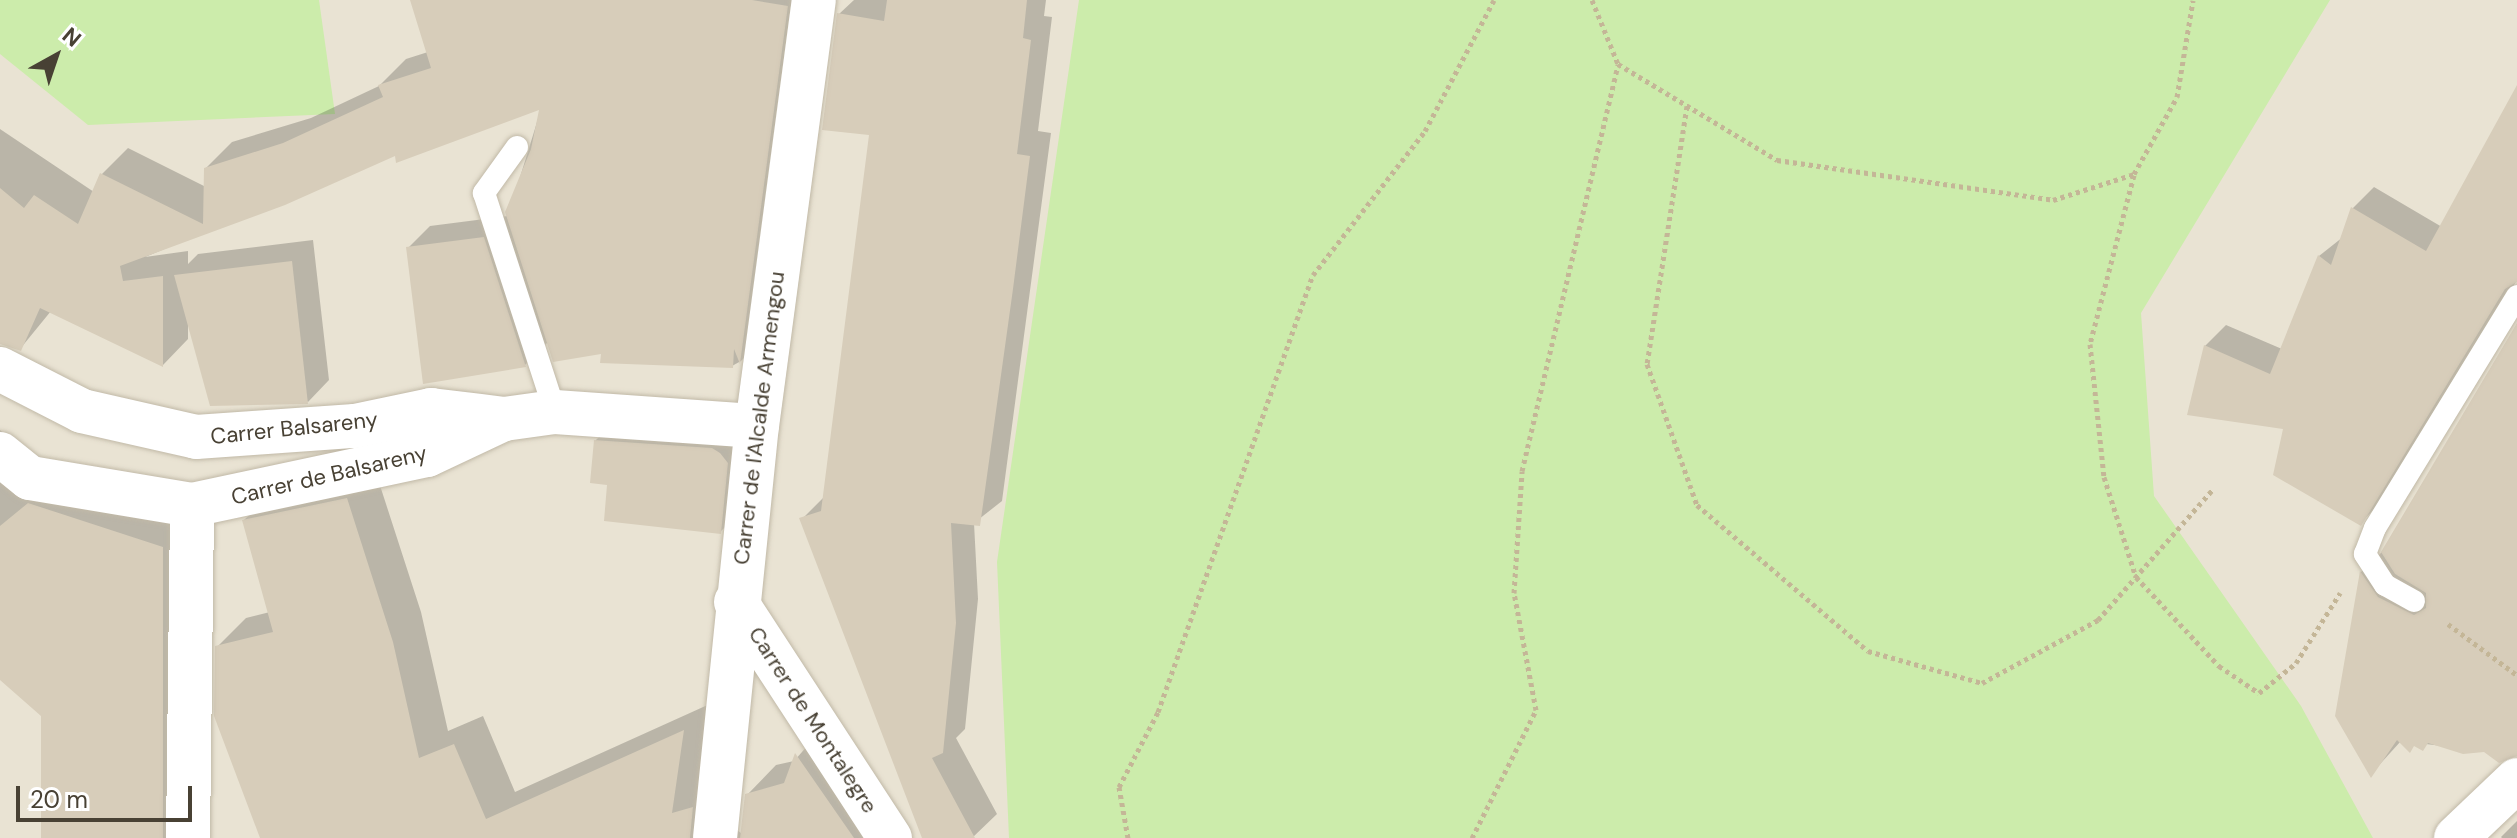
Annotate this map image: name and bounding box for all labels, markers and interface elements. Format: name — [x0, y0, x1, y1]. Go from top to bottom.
north arrow — [16, 16, 96, 96]
text: N — [56, 21, 87, 53]
street label: Carrer de l'Alcalde Armengou — [728, 270, 790, 566]
street label: Carrer Balsareny — [209, 406, 379, 450]
street label: Carrer de Balsareny — [229, 440, 429, 510]
street label: Carrer de Montalegre — [743, 622, 883, 818]
scale bar — [20, 770, 196, 820]
text: 20 m — [30, 784, 88, 815]

